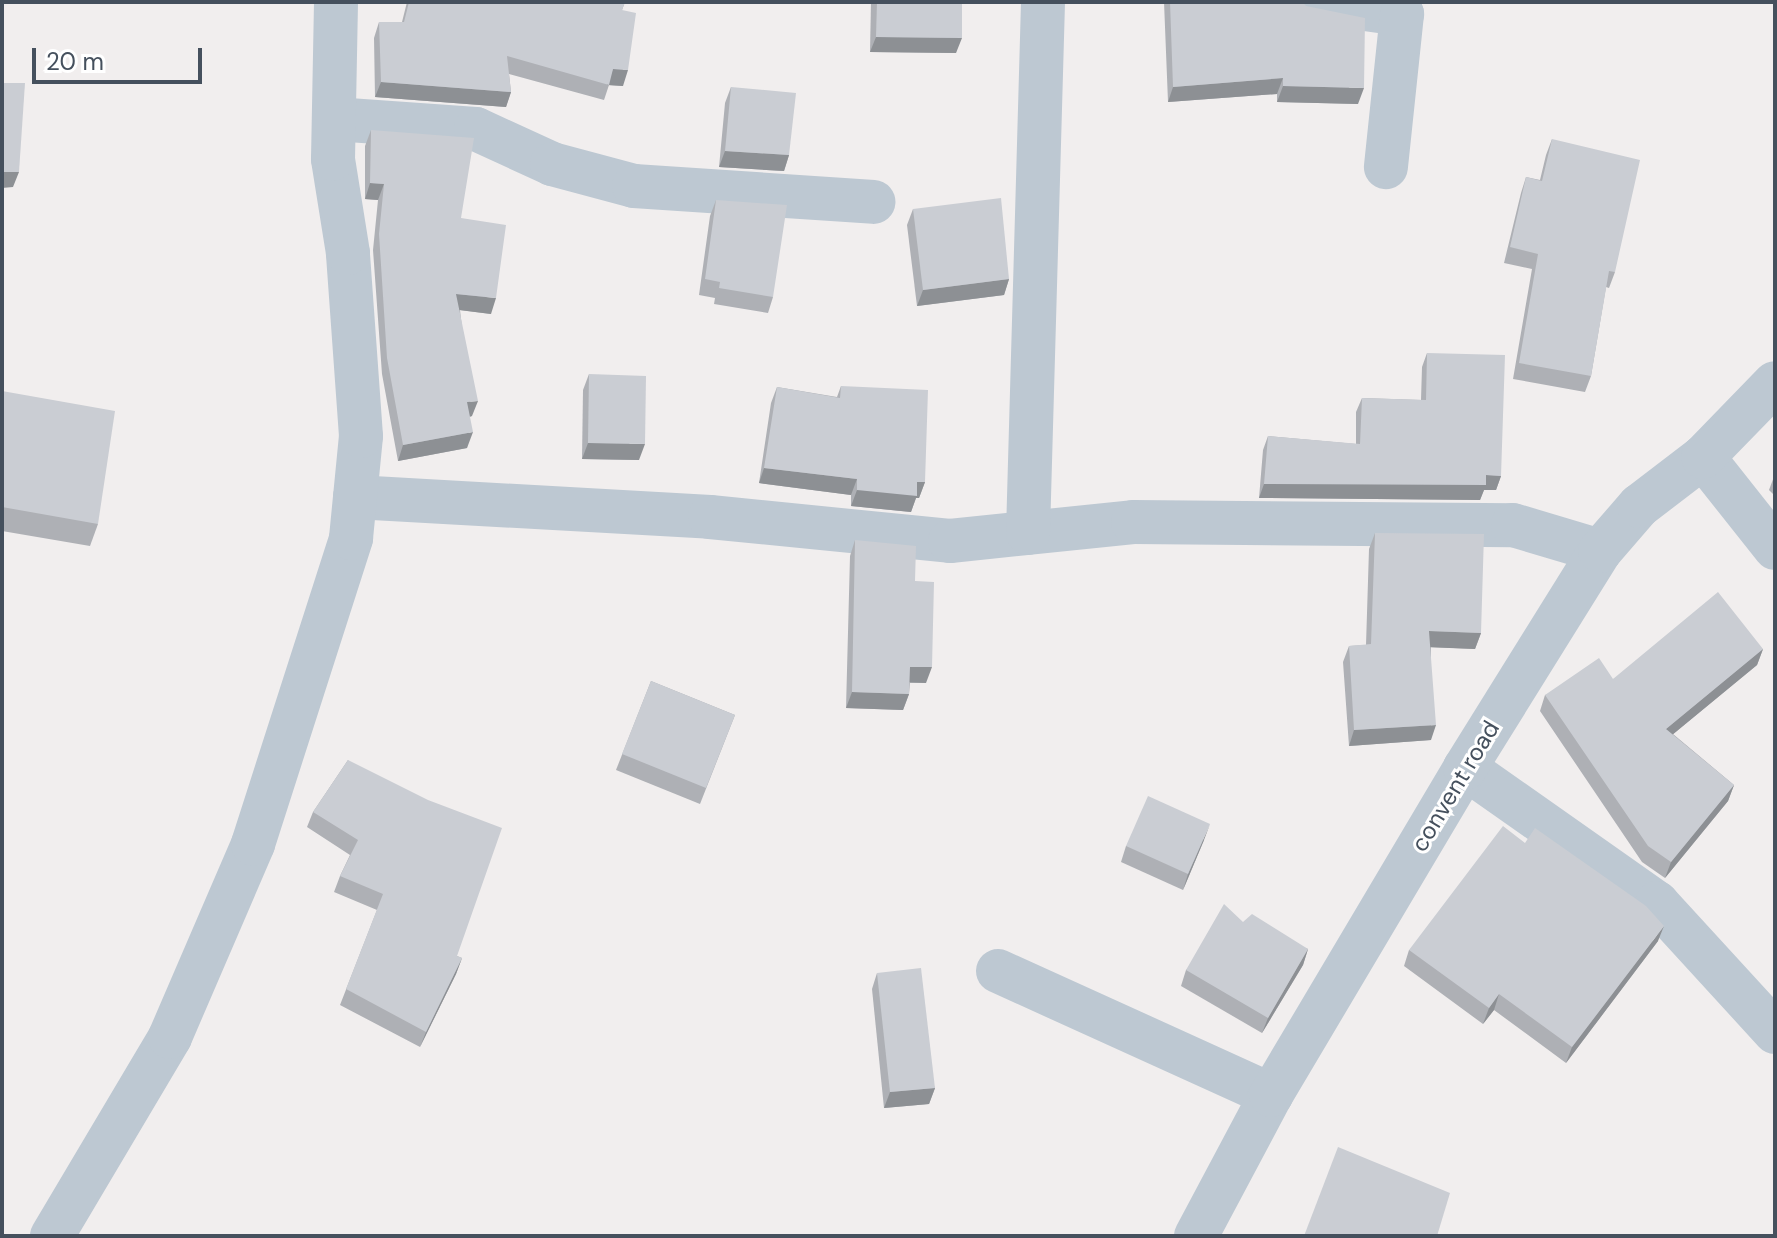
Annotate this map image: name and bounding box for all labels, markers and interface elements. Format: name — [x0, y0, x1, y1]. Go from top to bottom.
scale bar — [36, 32, 206, 82]
text: 20 m — [46, 46, 104, 77]
street label: convent road — [1405, 715, 1505, 857]

